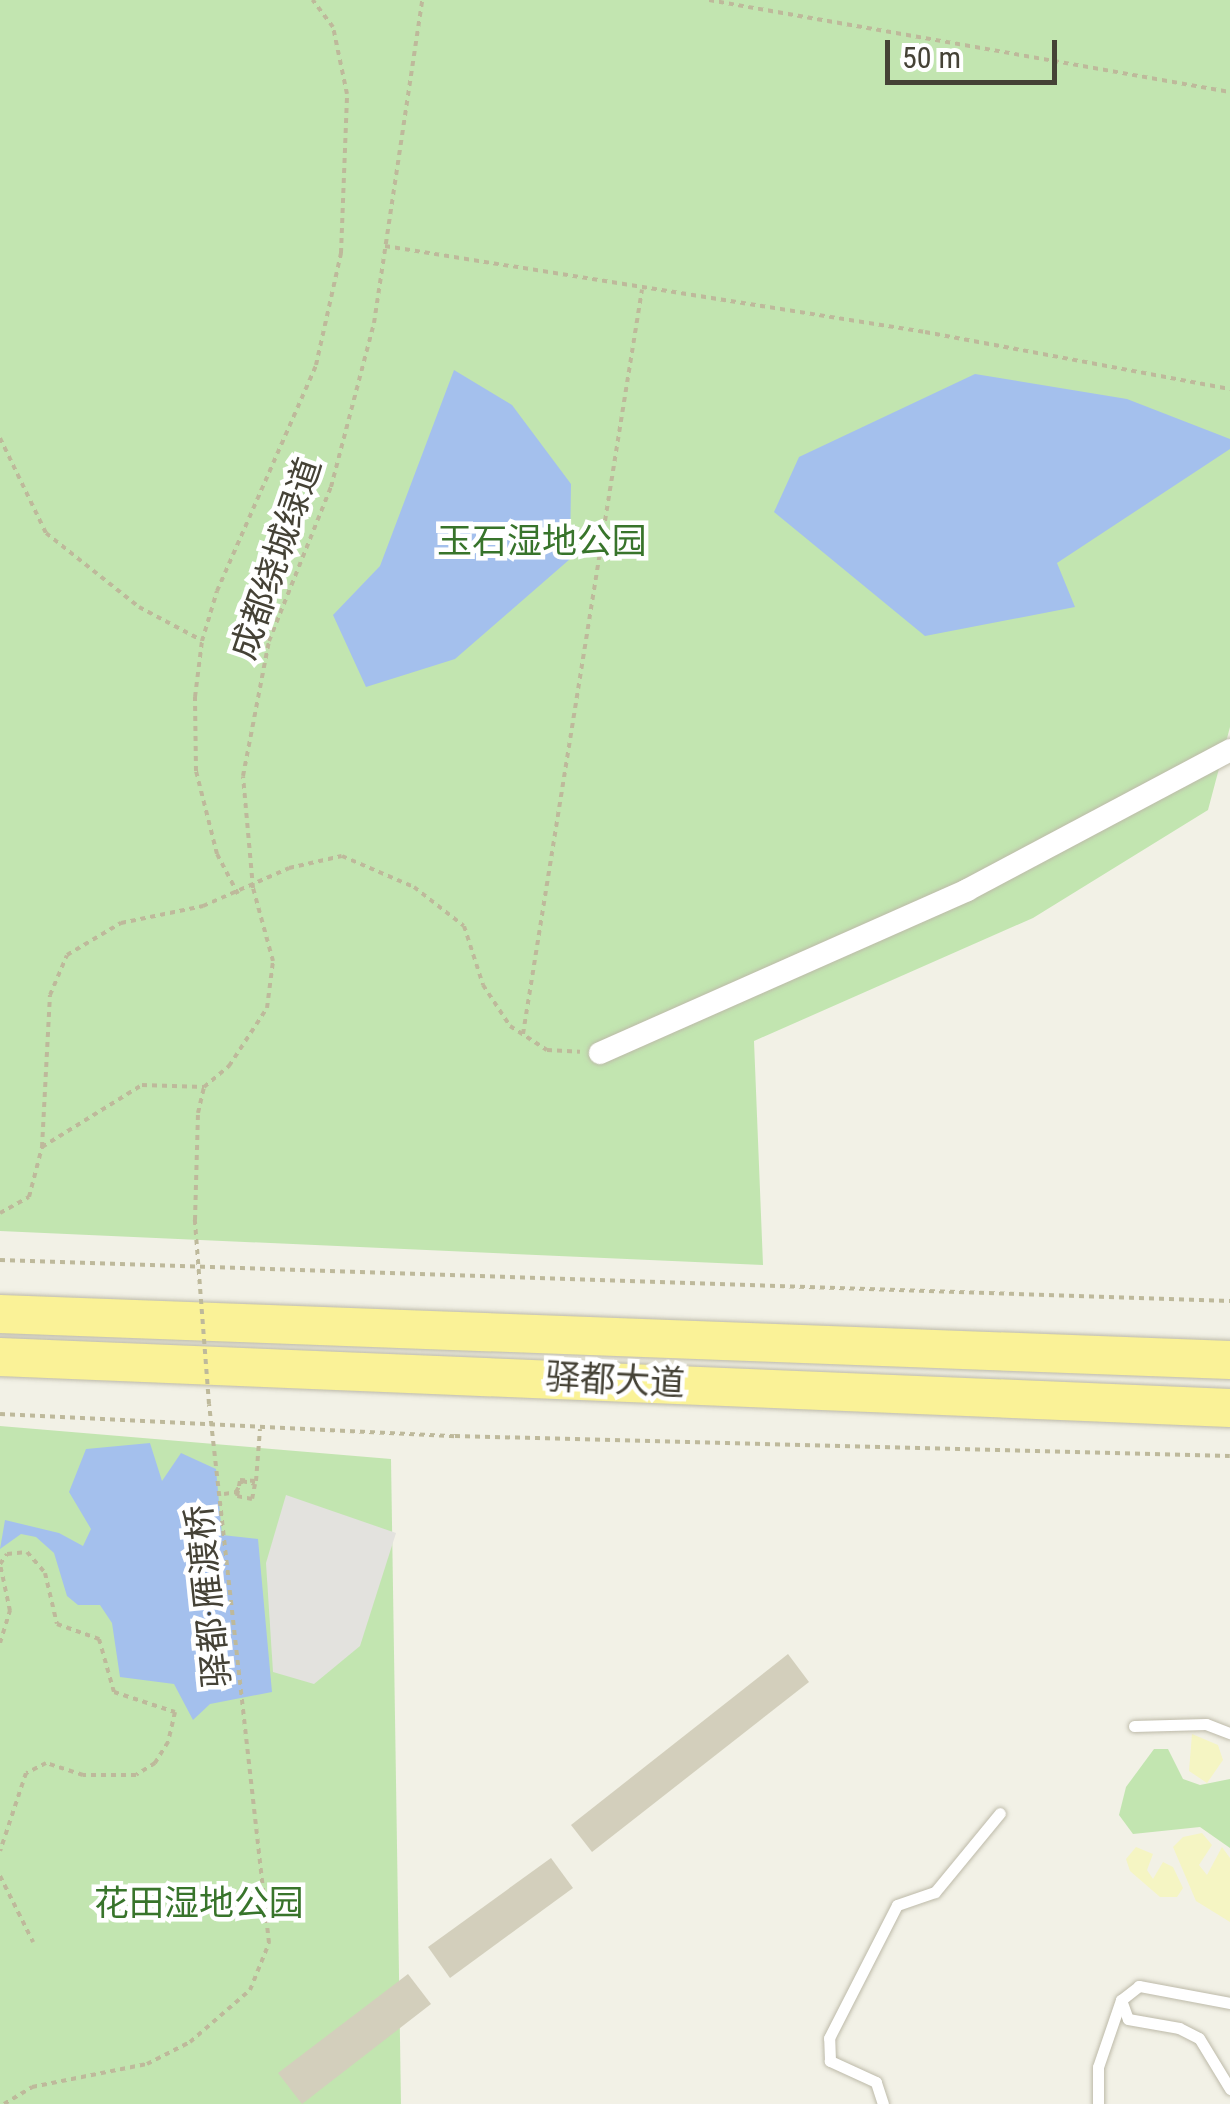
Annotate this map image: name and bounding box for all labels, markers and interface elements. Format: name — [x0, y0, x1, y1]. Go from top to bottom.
scale bar — [890, 20, 1062, 82]
text: 50 m — [902, 40, 961, 75]
street label: 成都绕城绿道 — [223, 453, 331, 665]
park label: 玉石湿地公园 — [437, 521, 647, 563]
street label: 驿都大道 — [544, 1356, 686, 1406]
street label: 驿都·雁渡桥 — [179, 1503, 239, 1689]
park label: 花田湿地公园 — [94, 1883, 304, 1925]

